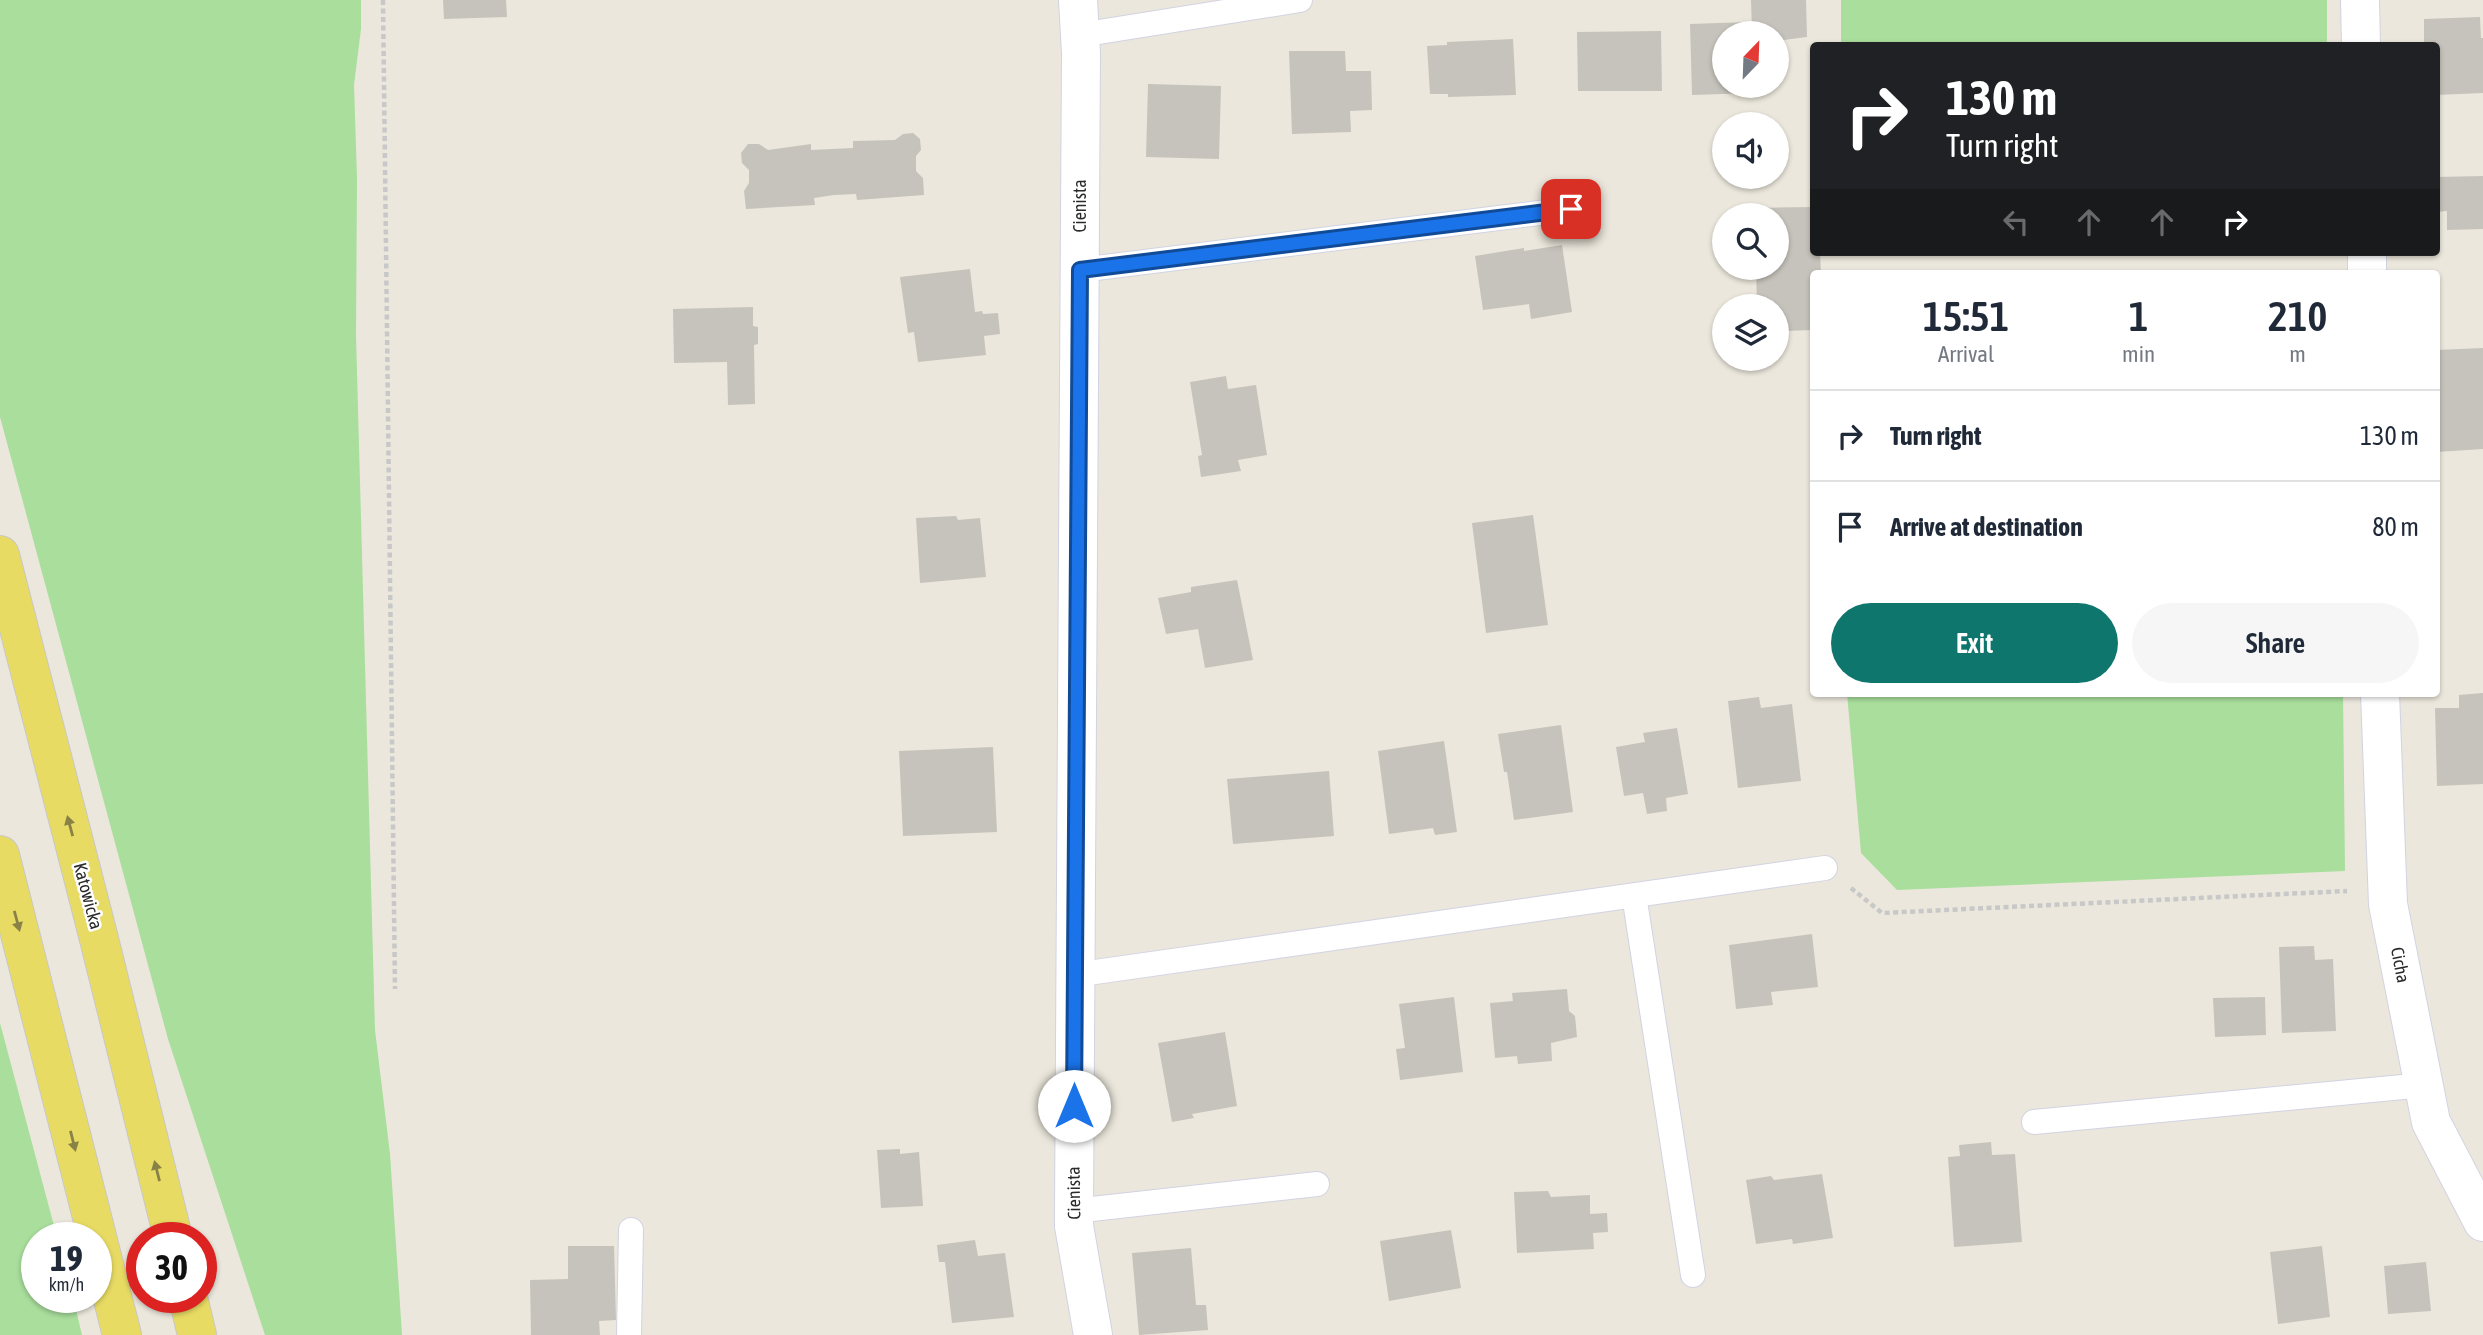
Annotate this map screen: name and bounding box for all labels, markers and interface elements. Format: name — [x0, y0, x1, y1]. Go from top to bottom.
north arrow — [1712, 21, 1788, 98]
map controls — [1712, 21, 1789, 371]
text: 130 m — [1946, 69, 2057, 125]
icon: right — [1831, 70, 1922, 161]
button: sound — [1712, 112, 1789, 189]
text: Turn right — [1946, 127, 2059, 164]
street label: Cienista — [1069, 179, 1090, 233]
pin — [1541, 179, 1601, 239]
icon: arrive — [1552, 190, 1590, 228]
button: search — [1712, 203, 1789, 280]
icon: left — [1997, 203, 2035, 241]
icon: ahead — [2070, 203, 2108, 241]
icon: ahead — [2143, 203, 2181, 241]
icon: right — [2216, 203, 2254, 241]
text: 15:51 — [1923, 292, 2009, 340]
text: 1 — [2129, 292, 2148, 340]
text: 210 — [2268, 292, 2327, 340]
button: layers — [1712, 294, 1789, 371]
text: Arrival — [1938, 341, 1994, 367]
text: min — [2122, 341, 2155, 367]
text: m — [2289, 341, 2306, 367]
icon: right — [1831, 417, 1869, 455]
text: Turn right — [1890, 421, 1981, 451]
text: 130 m — [2360, 421, 2419, 451]
icon: arrive — [1831, 508, 1869, 546]
text: Arrive at destination — [1890, 512, 2083, 542]
text: 80 m — [2372, 512, 2419, 542]
button: Exit — [1831, 603, 2118, 683]
button: Share — [2132, 603, 2419, 683]
one-way arrow — [64, 815, 75, 837]
street label: Katowicka — [70, 860, 107, 931]
one-way arrow — [12, 910, 23, 932]
street label: Cicha — [2387, 945, 2414, 985]
position arrow — [1037, 1069, 1111, 1143]
one-way arrow — [68, 1130, 79, 1152]
one-way arrow — [151, 1160, 162, 1182]
street label: Cienista — [1063, 1166, 1084, 1220]
speed limit sign: 30 — [126, 1222, 217, 1313]
text: 19 — [50, 1238, 83, 1278]
text: km/h — [49, 1274, 84, 1295]

